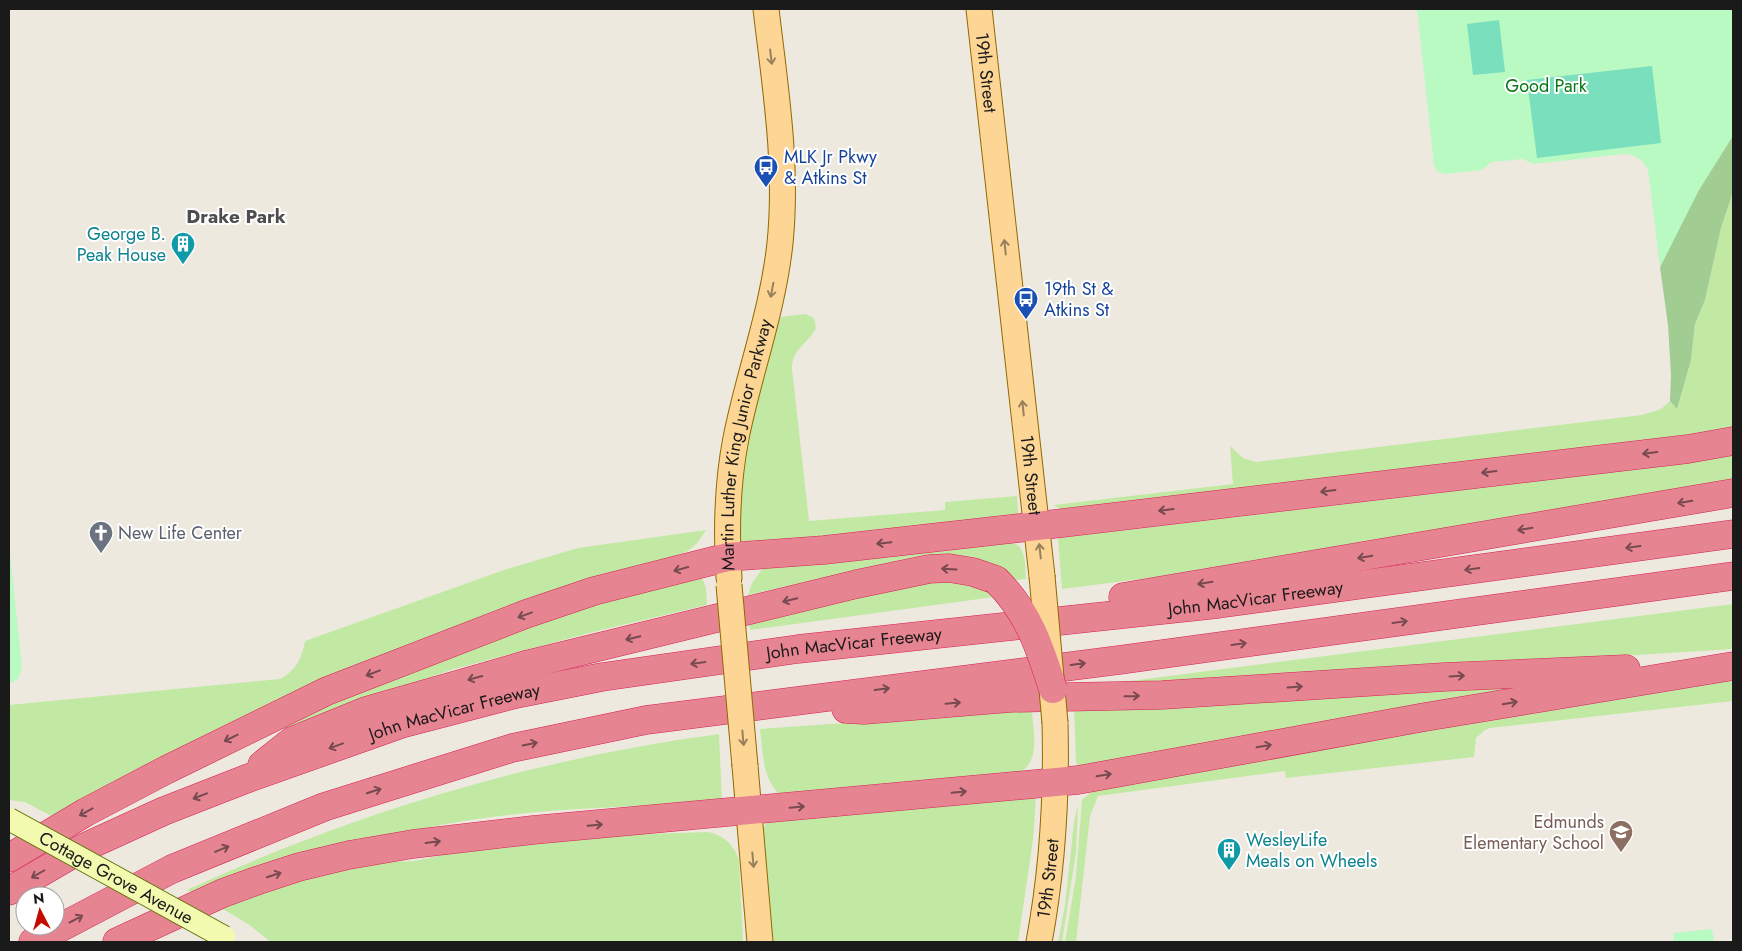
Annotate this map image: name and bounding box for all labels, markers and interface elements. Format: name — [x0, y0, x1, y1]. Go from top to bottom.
street label: 19th Street — [969, 31, 1004, 115]
one-way arrow — [766, 49, 776, 65]
park label: Good Park — [1505, 73, 1587, 99]
place label: MLK Jr Pkwy & Atkins St — [784, 144, 877, 191]
bus stop icon: MLK Jr Pkwy & Atkins St — [753, 154, 779, 188]
district label: Drake Park — [186, 203, 286, 230]
place label: George B. Peak House — [77, 221, 166, 268]
building icon: George B. Peak House — [170, 231, 196, 265]
one-way arrow — [1000, 239, 1010, 255]
place label: 19th St & Atkins St — [1044, 276, 1113, 323]
one-way arrow — [767, 282, 776, 298]
bus stop icon: 19th St & Atkins St — [1013, 286, 1039, 320]
street label: Martin Luther King Junior Parkway — [714, 316, 778, 571]
one-way arrow — [1018, 400, 1028, 416]
street label: 19th Street — [1013, 434, 1048, 517]
one-way arrow — [1643, 448, 1659, 458]
one-way arrow — [1481, 467, 1497, 477]
one-way arrow — [1320, 486, 1336, 496]
one-way arrow — [1678, 498, 1694, 508]
one-way arrow — [1159, 505, 1175, 515]
church icon: New Life Center — [88, 520, 114, 554]
place label: New Life Center — [118, 520, 243, 546]
one-way arrow — [1517, 525, 1533, 535]
one-way arrow — [876, 538, 892, 548]
one-way arrow — [1625, 542, 1641, 552]
one-way arrow — [1035, 543, 1045, 559]
one-way arrow — [1357, 552, 1373, 562]
one-way arrow — [942, 564, 958, 573]
one-way arrow — [1464, 564, 1480, 574]
one-way arrow — [673, 565, 689, 574]
street label: John MacVicar Freeway — [1165, 574, 1345, 622]
one-way arrow — [1197, 579, 1213, 589]
one-way arrow — [783, 596, 799, 605]
one-way arrow — [517, 610, 533, 620]
one-way arrow — [1392, 616, 1408, 626]
street label: John MacVicar Freeway — [763, 621, 943, 667]
one-way arrow — [625, 634, 641, 643]
one-way arrow — [1231, 638, 1247, 648]
one-way arrow — [690, 659, 706, 669]
one-way arrow — [1070, 659, 1086, 669]
one-way arrow — [366, 669, 381, 678]
one-way arrow — [1449, 672, 1465, 681]
one-way arrow — [467, 674, 483, 683]
street label: John MacVicar Freeway — [363, 677, 542, 748]
one-way arrow — [1286, 682, 1302, 691]
one-way arrow — [874, 684, 890, 694]
one-way arrow — [1124, 691, 1140, 701]
one-way arrow — [944, 698, 960, 708]
one-way arrow — [1502, 698, 1518, 708]
one-way arrow — [738, 730, 748, 746]
one-way arrow — [224, 734, 239, 743]
one-way arrow — [521, 739, 537, 748]
one-way arrow — [1256, 741, 1272, 751]
one-way arrow — [328, 742, 344, 751]
one-way arrow — [1096, 770, 1112, 780]
one-way arrow — [366, 786, 381, 795]
one-way arrow — [951, 787, 967, 797]
one-way arrow — [193, 792, 208, 802]
one-way arrow — [789, 802, 805, 812]
one-way arrow — [79, 807, 94, 817]
place label: Edmunds Elementary School — [1463, 809, 1604, 856]
school or university icon: Edmunds Elementary School — [1608, 819, 1634, 853]
one-way arrow — [586, 820, 602, 830]
street label: Cottage Grove Avenue — [34, 825, 198, 931]
place label: WesleyLife Meals on Wheels — [1246, 827, 1377, 874]
one-way arrow — [425, 837, 441, 847]
street label: 19th Street — [1030, 837, 1066, 921]
building icon: WesleyLife Meals on Wheels — [1216, 837, 1242, 871]
one-way arrow — [214, 844, 230, 853]
one-way arrow — [748, 852, 758, 868]
one-way arrow — [31, 869, 46, 879]
one-way arrow — [266, 869, 282, 879]
north arrow — [15, 886, 65, 936]
text: N — [32, 888, 45, 909]
one-way arrow — [68, 914, 83, 923]

